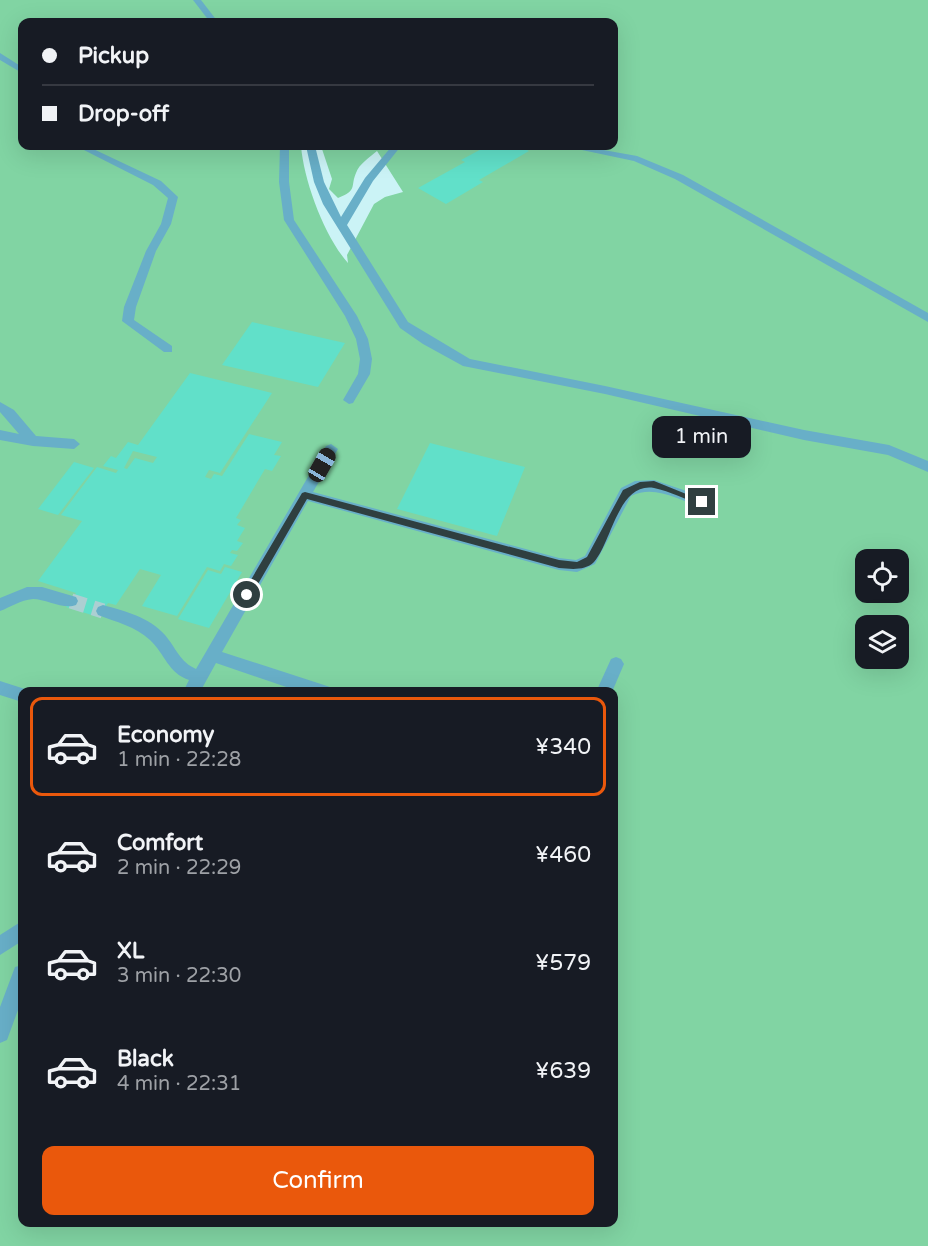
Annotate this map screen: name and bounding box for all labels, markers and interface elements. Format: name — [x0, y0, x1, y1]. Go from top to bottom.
text: Pickup — [78, 43, 149, 69]
text: Drop-off — [78, 101, 169, 127]
callout: 1 min — [652, 415, 752, 457]
text: 1 min — [675, 425, 728, 449]
car — [305, 445, 339, 485]
route end — [688, 488, 715, 515]
map controls — [855, 549, 909, 669]
button: locate — [855, 549, 909, 603]
route start — [233, 581, 260, 608]
button: layers — [855, 615, 909, 669]
icon: car — [45, 720, 99, 774]
text: Economy — [117, 722, 214, 748]
text: ¥340 — [535, 734, 591, 760]
text: 1 min · 22:28 — [117, 748, 241, 772]
icon: car — [45, 828, 99, 882]
text: Comfort — [117, 830, 203, 856]
text: ¥460 — [535, 842, 591, 868]
text: 2 min · 22:29 — [117, 856, 241, 880]
icon: car — [45, 936, 99, 990]
text: XL — [117, 938, 144, 964]
text: ¥579 — [535, 950, 591, 976]
text: 3 min · 22:30 — [117, 964, 241, 988]
icon: car — [45, 1044, 99, 1098]
text: Black — [117, 1046, 174, 1072]
text: ¥639 — [535, 1058, 591, 1084]
text: 4 min · 22:31 — [117, 1072, 241, 1096]
button: Confirm — [42, 1146, 594, 1215]

